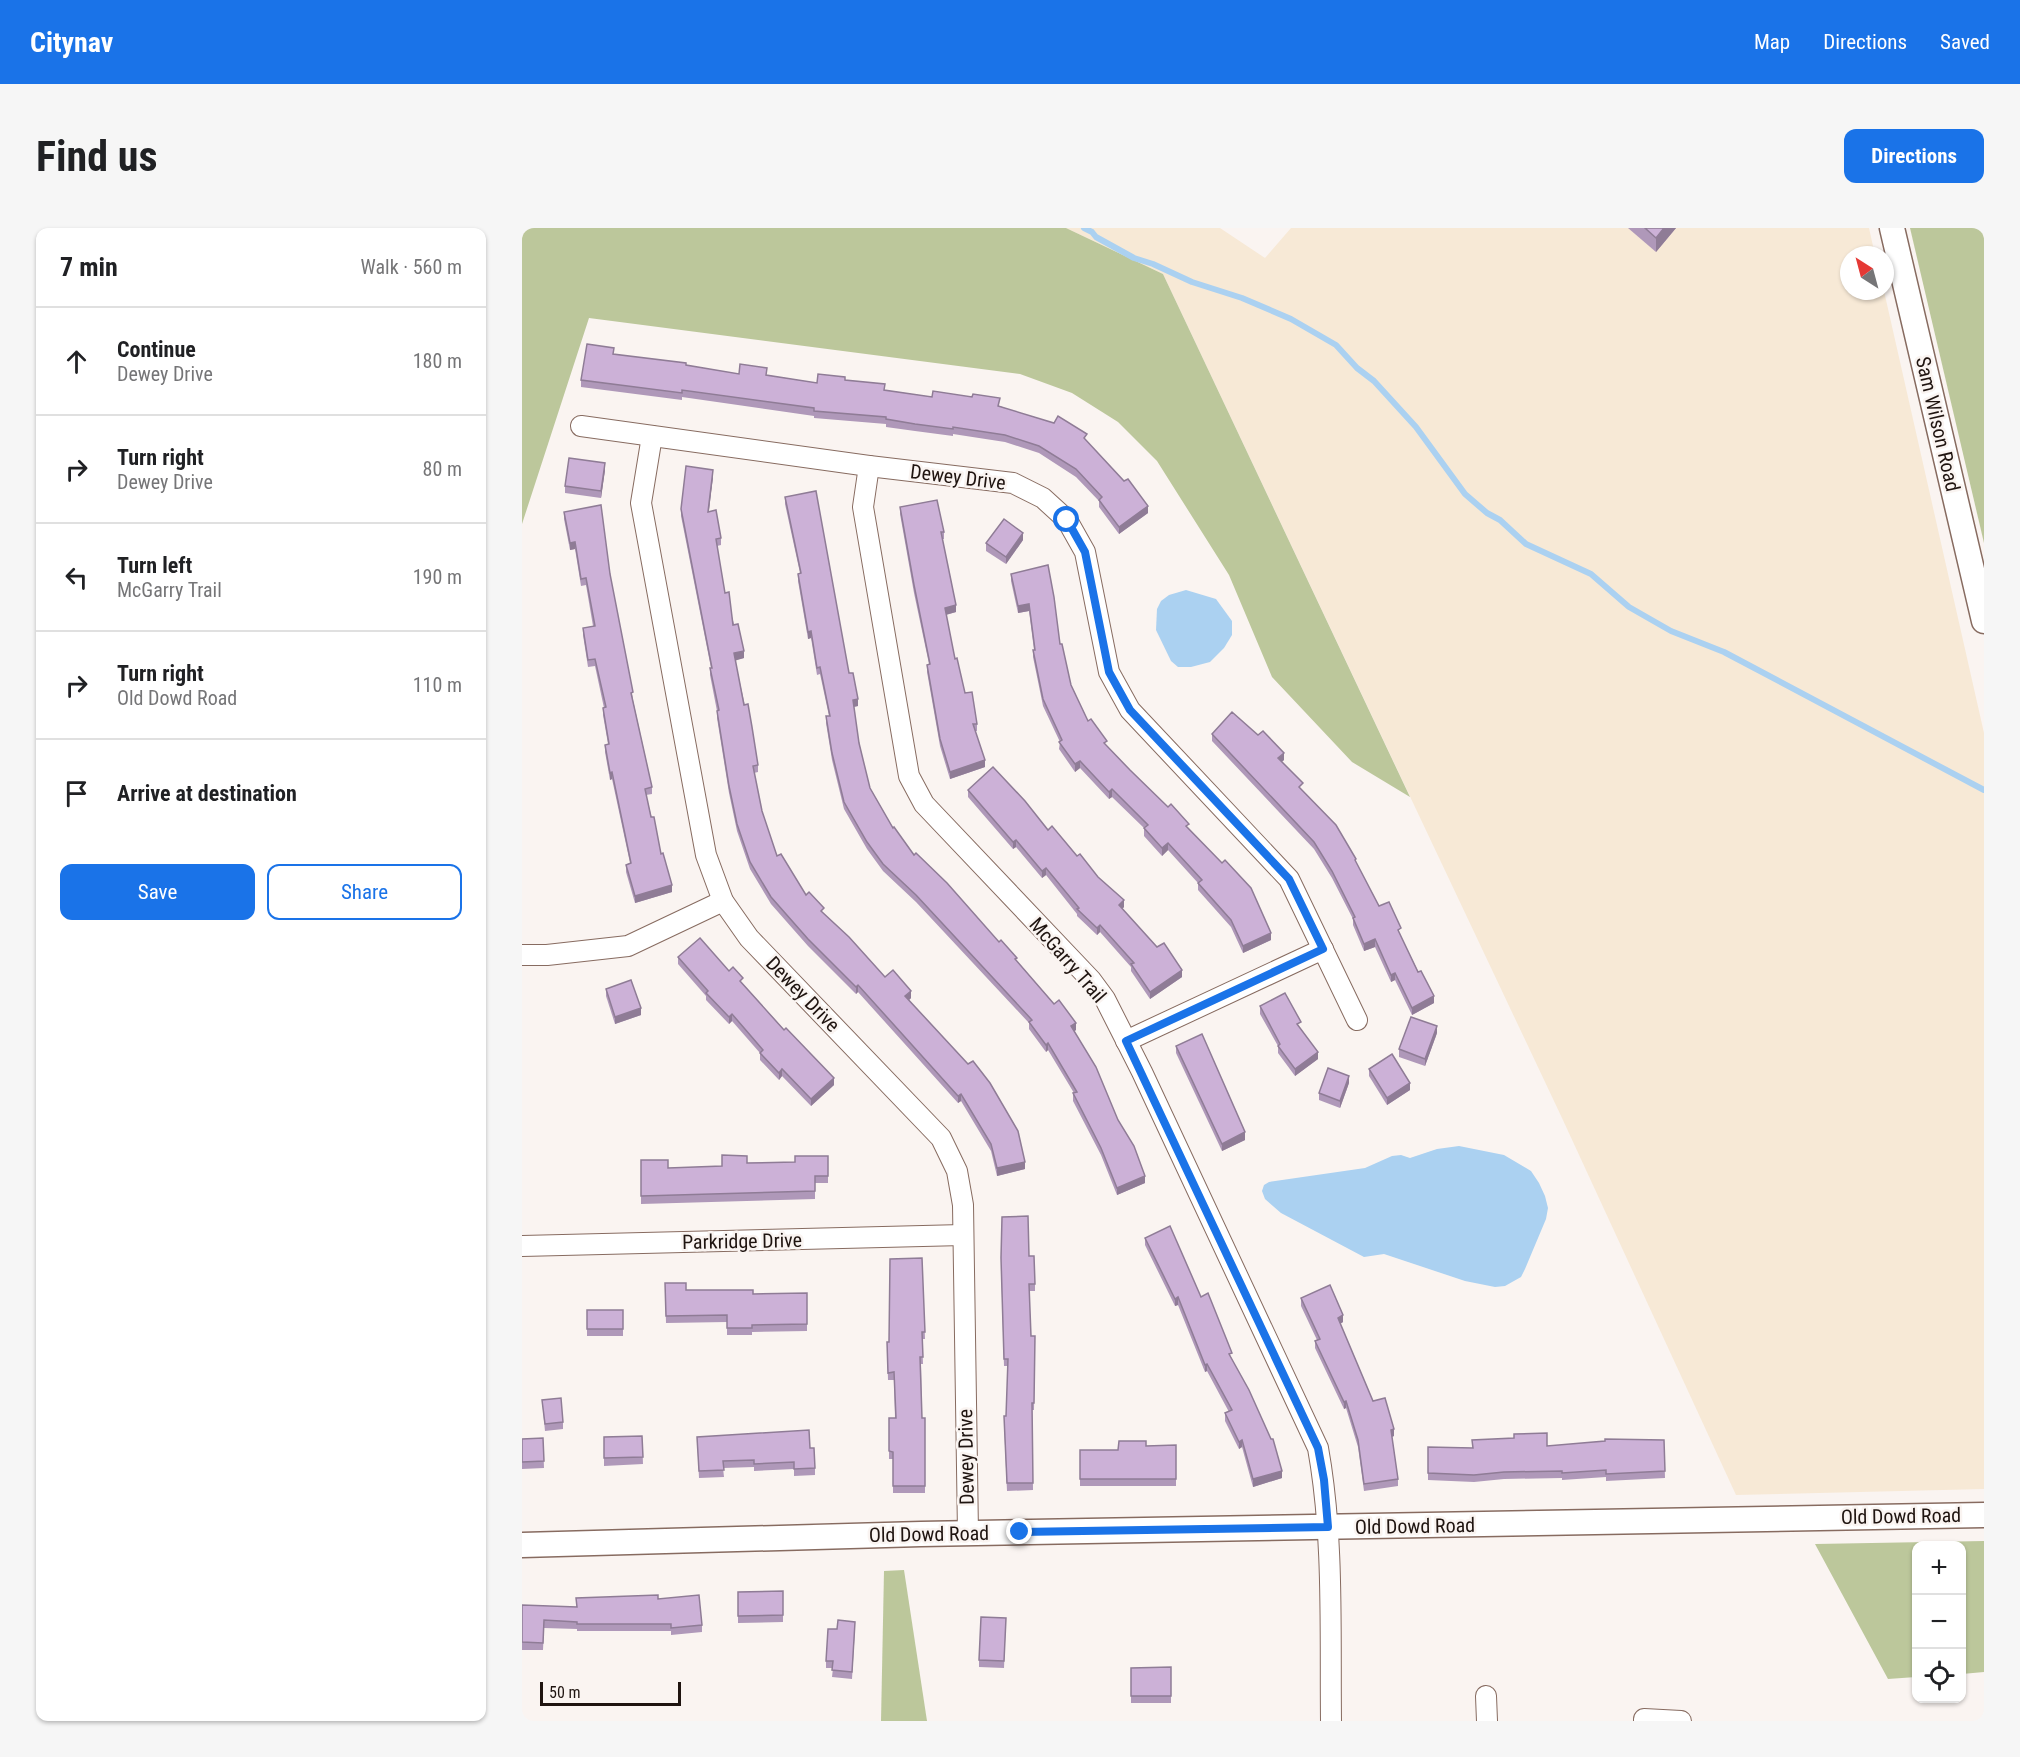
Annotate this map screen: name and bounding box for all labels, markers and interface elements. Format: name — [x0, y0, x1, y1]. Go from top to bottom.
text: Citynav — [30, 26, 113, 59]
text: Map — [1754, 30, 1790, 54]
text: Directions — [1823, 30, 1907, 54]
text: Saved — [1940, 30, 1990, 54]
button: Directions — [1844, 129, 1984, 183]
text: Find us — [36, 132, 157, 181]
north arrow — [1840, 246, 1894, 300]
text: 7 min — [60, 252, 118, 282]
text: Walk · 560 m — [361, 255, 462, 279]
text: Continue — [117, 337, 196, 362]
icon: ahead — [60, 345, 93, 378]
text: 180 m — [413, 349, 462, 373]
street label: Sam Wilson Road — [1911, 354, 1965, 494]
text: Dewey Drive — [117, 362, 213, 386]
text: Turn right — [117, 445, 204, 470]
icon: right — [60, 453, 93, 486]
text: 80 m — [423, 457, 462, 481]
street label: Dewey Drive — [909, 459, 1007, 495]
text: Dewey Drive — [117, 470, 213, 494]
route start — [1053, 506, 1079, 532]
text: Turn left — [117, 553, 192, 578]
icon: left — [60, 561, 93, 594]
text: 190 m — [413, 565, 462, 589]
text: McGarry Trail — [117, 578, 222, 602]
text: Turn right — [117, 661, 204, 686]
icon: right — [60, 669, 93, 702]
text: 110 m — [413, 673, 462, 697]
text: Old Dowd Road — [117, 686, 237, 710]
icon: arrive — [60, 777, 93, 810]
text: Arrive at destination — [117, 781, 297, 806]
button: Save — [60, 864, 255, 920]
button: Share — [267, 864, 462, 920]
street label: McGarry Trail — [1025, 913, 1111, 1007]
street label: Dewey Drive — [761, 951, 845, 1037]
street label: Parkridge Drive — [682, 1228, 802, 1254]
street label: Dewey Drive — [953, 1409, 979, 1505]
street label: Old Dowd Road — [1841, 1503, 1961, 1529]
street label: Old Dowd Road — [1355, 1513, 1475, 1539]
route end — [1006, 1518, 1032, 1544]
street label: Old Dowd Road — [869, 1521, 989, 1547]
map controls — [1912, 1541, 1966, 1703]
button: + — [1912, 1541, 1966, 1595]
button: − — [1912, 1595, 1966, 1649]
button: locate — [1912, 1649, 1966, 1703]
scale bar — [540, 1679, 681, 1706]
text: 50 m — [549, 1683, 581, 1702]

